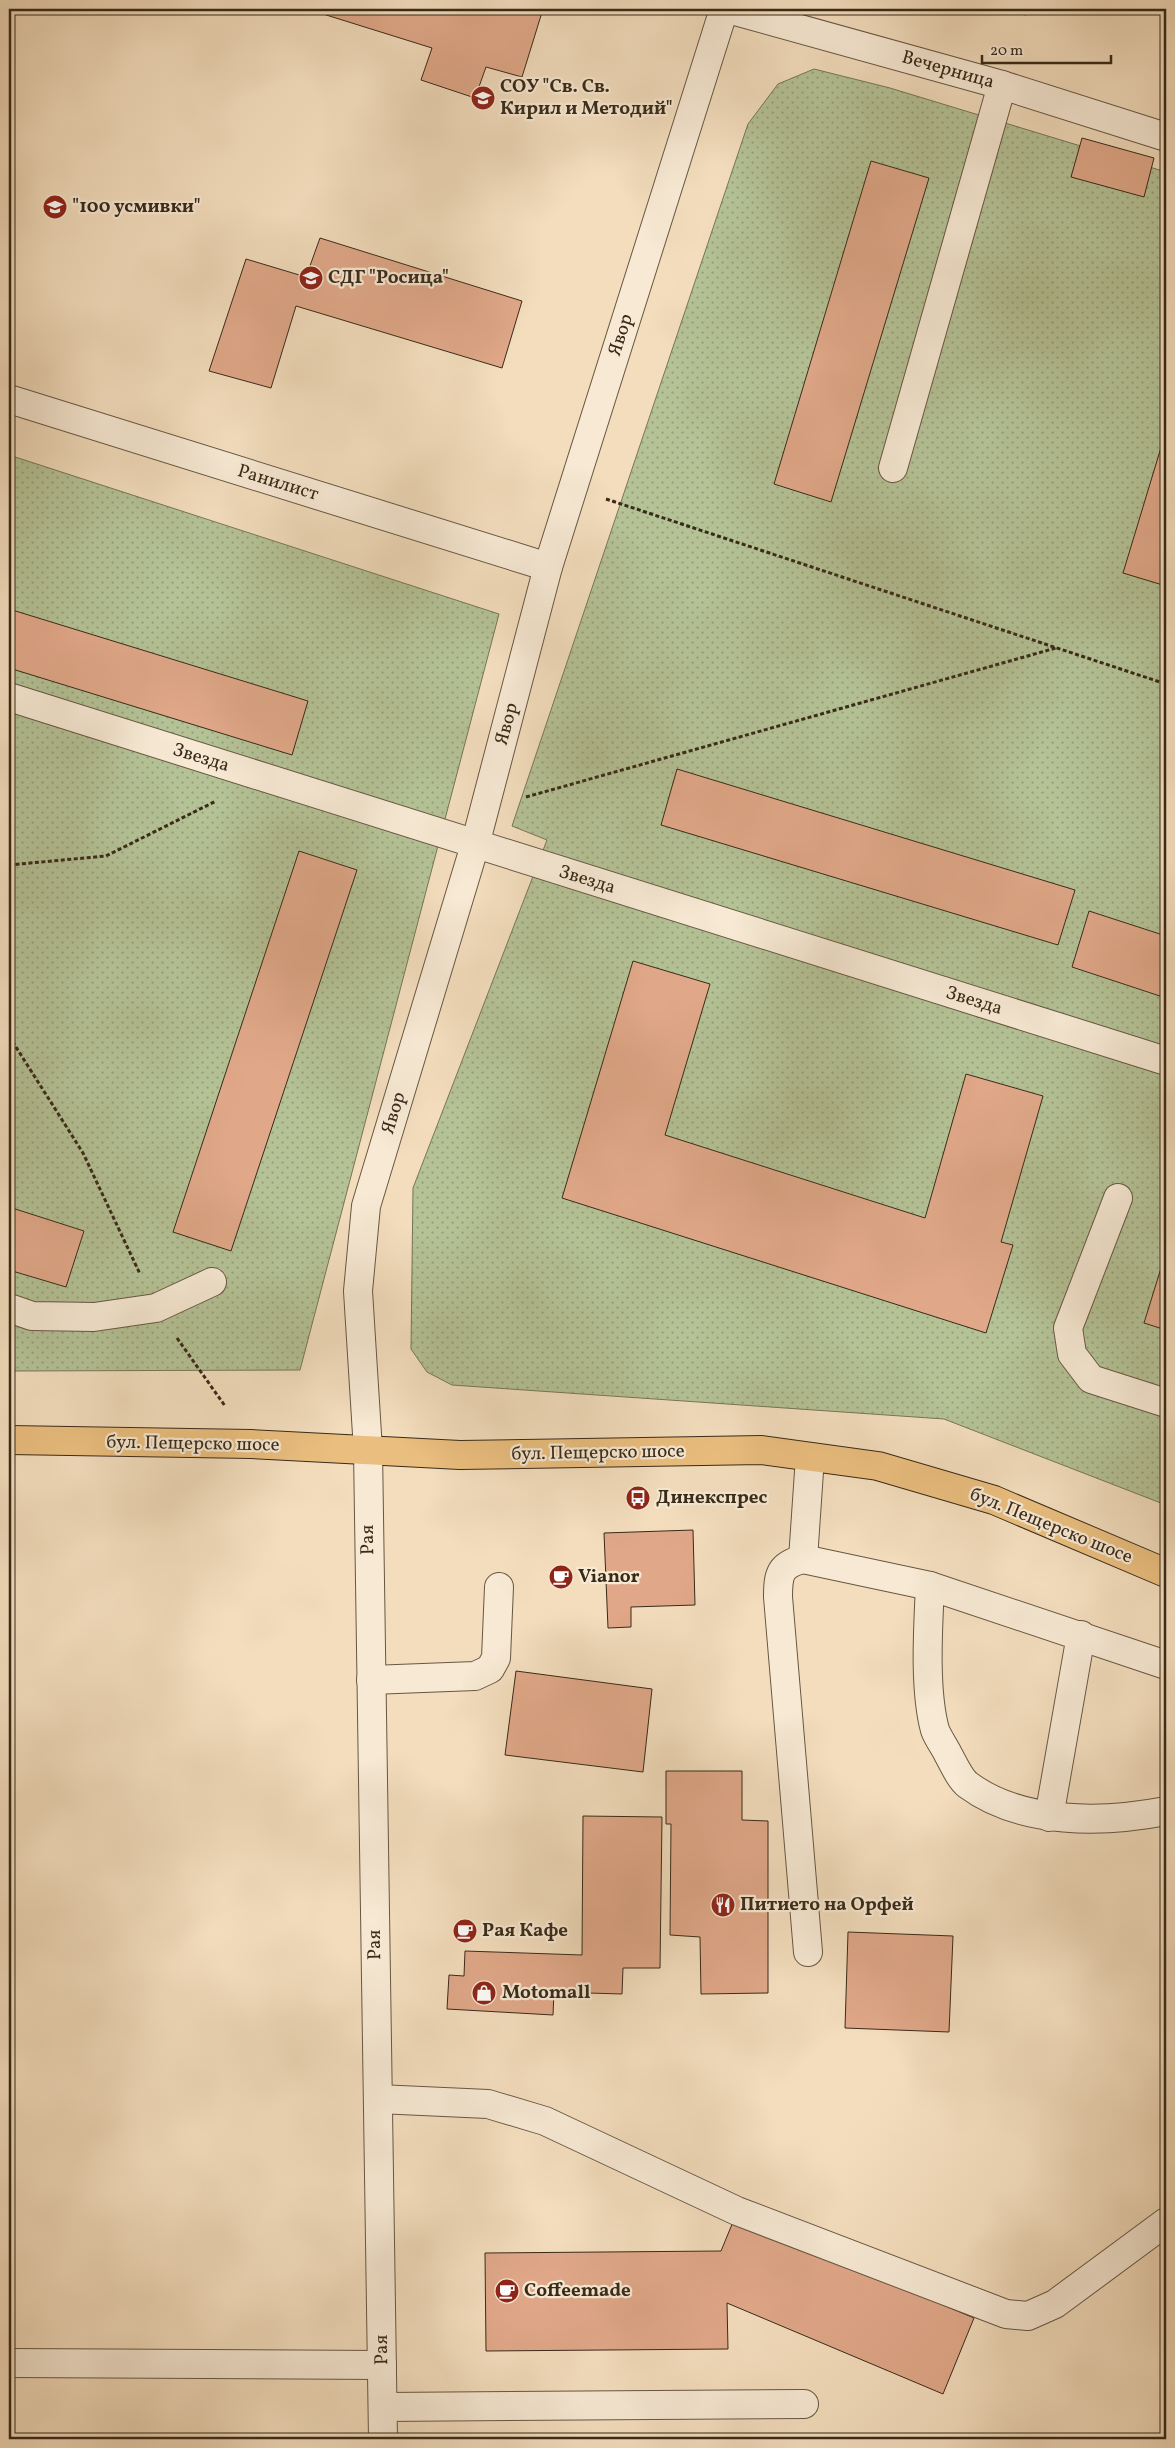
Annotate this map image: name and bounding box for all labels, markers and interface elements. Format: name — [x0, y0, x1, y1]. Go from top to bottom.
scale bar — [982, 32, 1111, 64]
text: 20 m — [990, 41, 1023, 62]
street label: Вечерница — [899, 44, 997, 96]
place label: СОУ "Св. Св. Кирил и Методий" — [500, 74, 673, 122]
school or university icon: СОУ "Св. Св. Кирил и Методий" — [470, 85, 496, 111]
school or university icon: "100 усмивки" — [42, 194, 68, 220]
place label: "100 усмивки" — [72, 194, 201, 220]
school or university icon: СДГ "Росица" — [298, 265, 324, 291]
place label: СДГ "Росица" — [328, 265, 449, 291]
street label: Явор — [602, 310, 640, 359]
street label: Ранилист — [234, 458, 322, 508]
street label: Явор — [489, 700, 525, 748]
street label: Звезда — [170, 737, 232, 779]
street label: Звезда — [556, 859, 618, 901]
street label: Звезда — [943, 980, 1005, 1022]
street label: Явор — [375, 1089, 413, 1137]
street label: бул. Пещерско шосе — [106, 1429, 280, 1459]
street label: бул. Пещерско шосе — [511, 1438, 685, 1468]
street label: бул. Пещерско шосе — [966, 1481, 1136, 1571]
bus stop icon: Динекспрес — [625, 1485, 651, 1511]
place label: Динекспрес — [656, 1485, 767, 1511]
street label: Рая — [355, 1524, 381, 1555]
cafe icon: Vianor — [548, 1564, 574, 1590]
place label: Vianor — [578, 1564, 640, 1590]
restaurant icon: Питието на Орфей — [710, 1892, 736, 1918]
place label: Питието на Орфей — [740, 1892, 914, 1918]
cafe icon: Рая Кафе — [452, 1918, 478, 1944]
place label: Рая Кафе — [482, 1918, 568, 1944]
street label: Рая — [362, 1929, 388, 1960]
shop icon: Motomall — [471, 1980, 497, 2006]
place label: Motomall — [502, 1980, 590, 2006]
cafe icon: Coffeemade — [494, 2278, 520, 2304]
place label: Coffeemade — [524, 2278, 631, 2304]
street label: Рая — [369, 2334, 395, 2365]

